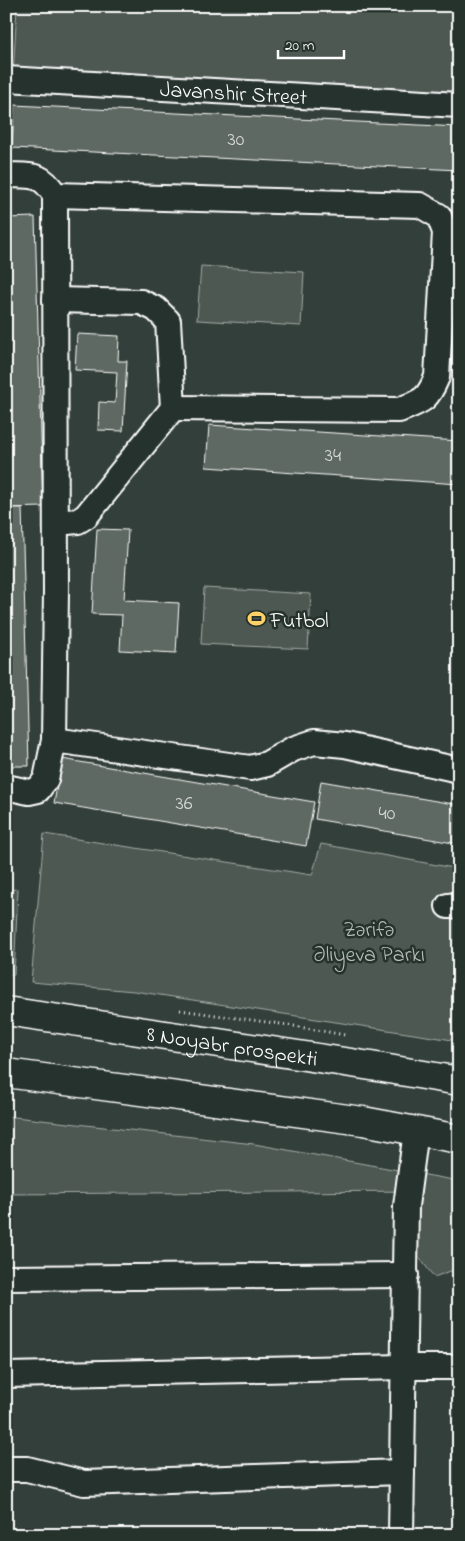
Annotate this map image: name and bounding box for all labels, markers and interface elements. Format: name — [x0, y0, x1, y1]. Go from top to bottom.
scale bar — [278, 28, 344, 60]
text: 20 m — [285, 35, 315, 57]
street label: Javanshir Street — [159, 75, 309, 115]
house number: 30 — [228, 126, 245, 155]
house number: 34 — [325, 442, 341, 471]
place label: Futbol — [269, 606, 329, 638]
sports icon: Futbol — [246, 609, 266, 629]
house number: 36 — [175, 790, 193, 819]
house number: 40 — [379, 800, 396, 829]
park label: Zərifə Əliyeva Parkı — [313, 915, 425, 973]
street label: 8 Noyabr prospekti — [144, 1019, 320, 1077]

